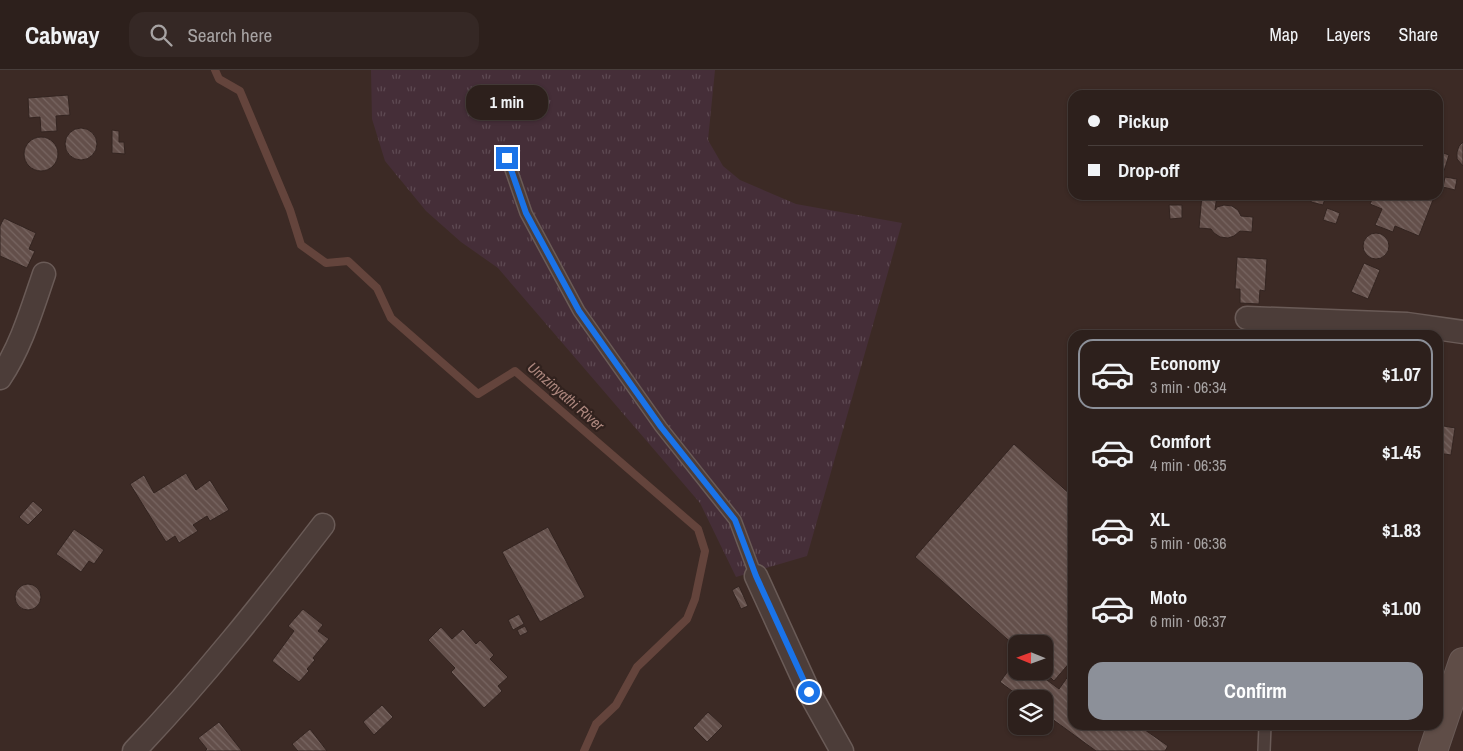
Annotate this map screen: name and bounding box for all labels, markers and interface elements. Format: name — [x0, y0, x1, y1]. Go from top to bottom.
search box — [129, 12, 479, 57]
text: Cabway — [25, 19, 99, 51]
icon: search — [147, 21, 175, 49]
text: Search here — [187, 22, 272, 48]
text: Map — [1270, 22, 1298, 47]
text: Layers — [1326, 22, 1371, 47]
text: Share — [1399, 22, 1438, 47]
callout: 1 min — [466, 86, 548, 121]
text: 1 min — [490, 91, 524, 113]
text: Pickup — [1118, 108, 1169, 134]
route end — [496, 147, 518, 169]
text: Drop-off — [1118, 157, 1179, 183]
text: Economy — [1150, 350, 1220, 376]
icon: car — [1090, 352, 1135, 397]
water label: Umzinyathi River — [523, 357, 609, 436]
text: $1.07 — [1382, 361, 1421, 387]
text: 3 min · 06:34 — [1150, 376, 1227, 398]
text: Comfort — [1150, 428, 1211, 454]
icon: car — [1090, 430, 1135, 475]
text: $1.45 — [1382, 439, 1421, 465]
text: 4 min · 06:35 — [1150, 454, 1227, 476]
text: XL — [1150, 506, 1170, 532]
icon: car — [1090, 508, 1135, 553]
text: $1.83 — [1382, 517, 1421, 543]
text: 5 min · 06:36 — [1150, 532, 1227, 554]
text: Moto — [1150, 584, 1187, 610]
icon: car — [1090, 586, 1135, 631]
text: $1.00 — [1382, 595, 1421, 621]
text: 6 min · 06:37 — [1150, 610, 1227, 632]
north arrow — [1008, 635, 1052, 680]
map controls — [1008, 635, 1053, 735]
button: Confirm — [1088, 662, 1423, 720]
route start — [798, 681, 820, 703]
button: layers — [1008, 690, 1053, 735]

